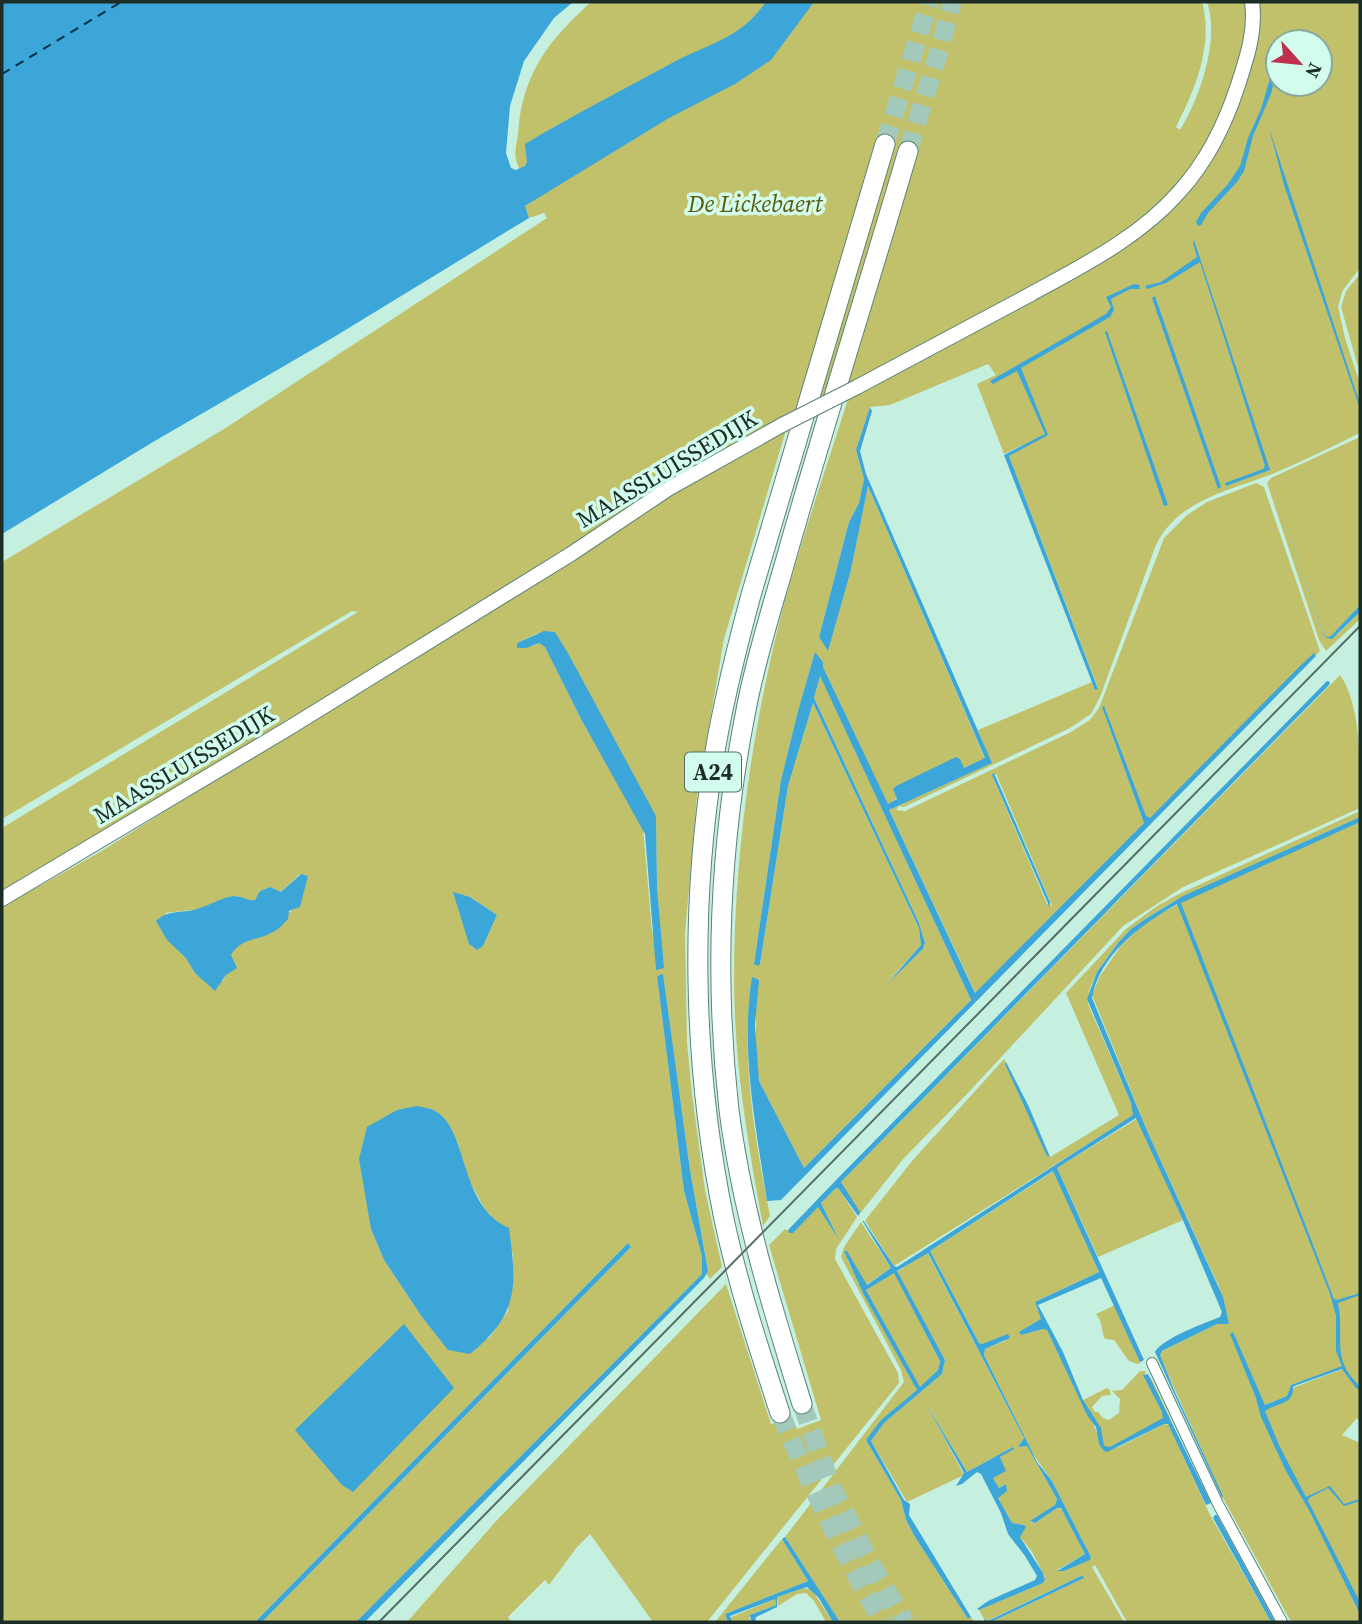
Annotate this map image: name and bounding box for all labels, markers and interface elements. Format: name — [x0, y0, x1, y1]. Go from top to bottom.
north arrow — [1264, 28, 1334, 98]
text: N — [1299, 59, 1329, 83]
park label: De Lickebaert — [687, 187, 823, 220]
street label: MAASSLUISSEDIJK — [570, 401, 763, 536]
street label: MAASSLUISSEDIJK — [87, 697, 280, 832]
road number: A24 — [685, 752, 741, 792]

